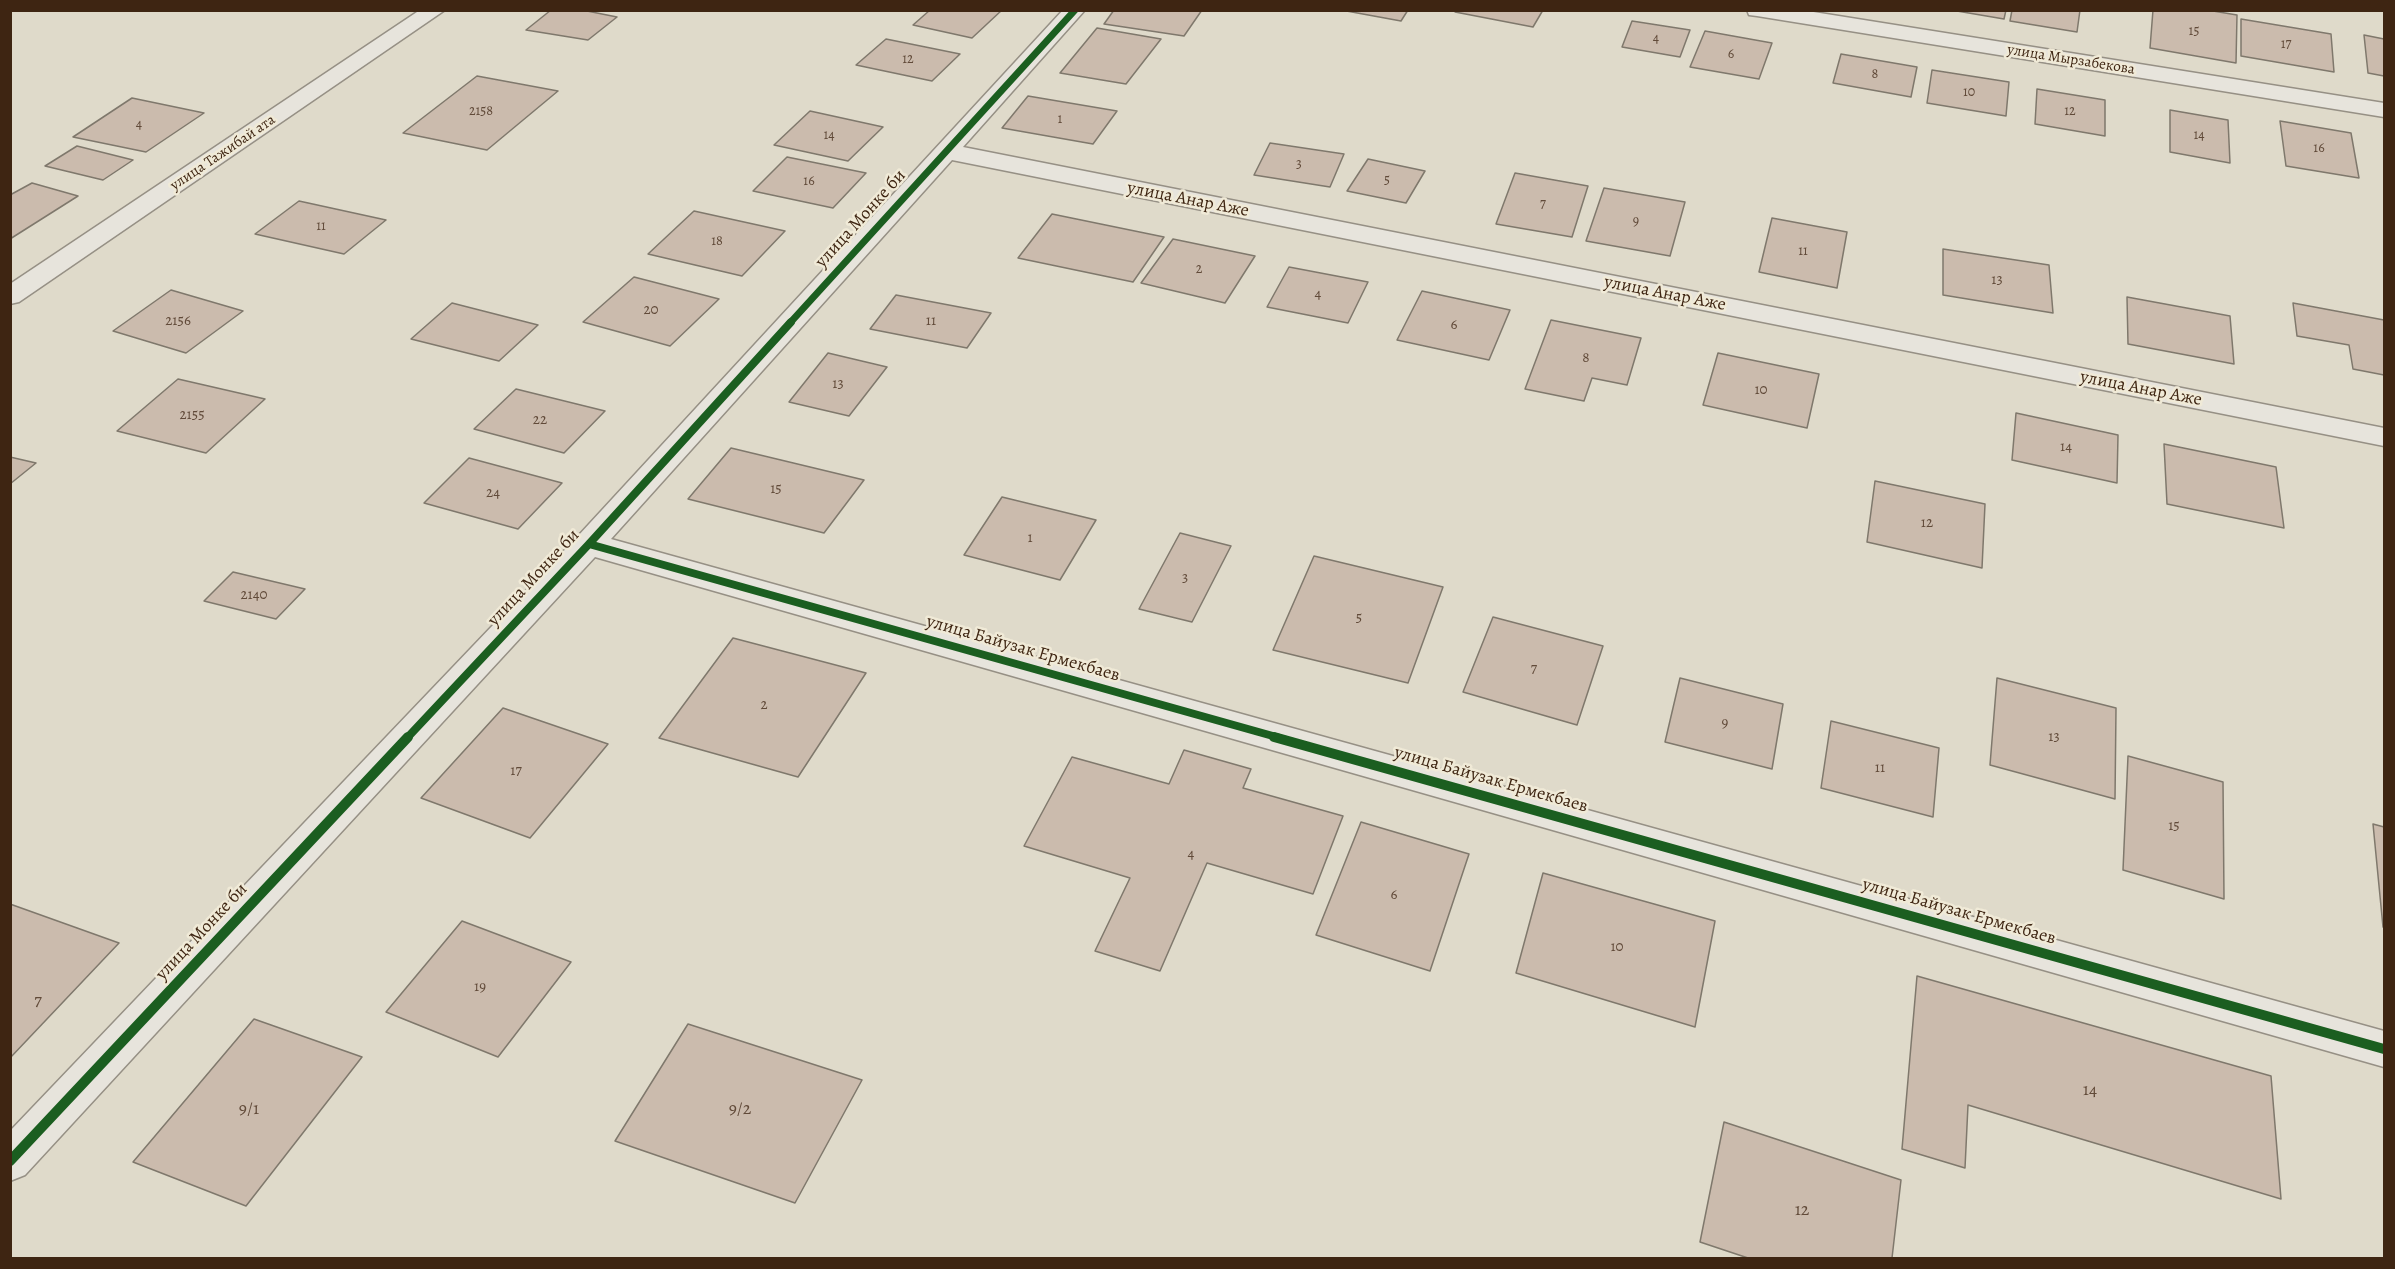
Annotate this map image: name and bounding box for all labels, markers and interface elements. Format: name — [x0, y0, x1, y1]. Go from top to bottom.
house number: 15 — [2189, 24, 2199, 40]
house number: 4 — [1653, 31, 1659, 47]
house number: 17 — [2281, 37, 2291, 53]
street label: улица Мырзабекова — [2006, 41, 2136, 79]
house number: 6 — [1728, 47, 1734, 63]
house number: 12 — [902, 52, 914, 68]
house number: 8 — [1872, 67, 1878, 83]
house number: 10 — [1963, 85, 1975, 101]
house number: 2158 — [469, 104, 493, 120]
house number: 12 — [2064, 104, 2076, 120]
street label: улица Тажибай ата — [167, 111, 279, 195]
house number: 1 — [1058, 112, 1062, 128]
house number: 4 — [136, 117, 142, 133]
house number: 14 — [823, 128, 835, 144]
house number: 14 — [2193, 128, 2205, 144]
house number: 16 — [2313, 141, 2325, 157]
house number: 3 — [1296, 157, 1302, 173]
street label: улица Монке би — [811, 165, 911, 273]
house number: 5 — [1384, 173, 1390, 189]
house number: 16 — [803, 174, 815, 190]
street label: улица Анар Аже — [1125, 178, 1251, 222]
house number: 7 — [1540, 197, 1546, 213]
house number: 9 — [1633, 214, 1639, 230]
house number: 11 — [316, 219, 326, 235]
house number: 18 — [711, 234, 723, 250]
house number: 11 — [1798, 244, 1808, 260]
house number: 2 — [1196, 262, 1202, 278]
house number: 13 — [1991, 271, 2003, 289]
street label: улица Анар Аже — [1602, 272, 1728, 316]
house number: 4 — [1315, 285, 1321, 303]
house number: 20 — [643, 301, 659, 319]
house number: 2156 — [165, 312, 191, 330]
house number: 11 — [926, 312, 936, 330]
house number: 6 — [1451, 316, 1457, 334]
house number: 8 — [1582, 349, 1590, 367]
street label: улица Анар Аже — [2078, 367, 2204, 411]
house number: 13 — [832, 375, 844, 393]
house number: 10 — [1754, 381, 1768, 399]
house number: 2155 — [179, 406, 205, 424]
house number: 22 — [533, 411, 547, 429]
house number: 14 — [2060, 438, 2072, 456]
house number: 15 — [770, 480, 782, 498]
house number: 24 — [486, 484, 500, 502]
house number: 12 — [1921, 514, 1933, 532]
street label: улица Монке би — [484, 525, 584, 631]
house number: 1 — [1027, 529, 1033, 547]
house number: 3 — [1182, 569, 1188, 587]
house number: 2140 — [240, 586, 268, 604]
house number: 5 — [1356, 609, 1362, 627]
street label: улица Байузак Ермекбаев — [924, 611, 1122, 687]
house number: 7 — [1531, 660, 1537, 678]
house number: 2 — [760, 696, 768, 714]
house number: 9 — [1722, 714, 1728, 732]
house number: 13 — [2048, 728, 2060, 746]
street label: улица Байузак Ермекбаев — [1392, 742, 1590, 818]
house number: 11 — [1875, 759, 1885, 777]
house number: 17 — [510, 762, 522, 780]
house number: 15 — [2168, 817, 2180, 835]
house number: 4 — [1188, 845, 1194, 863]
street label: улица Байузак Ермекбаев — [1860, 874, 2058, 950]
street label: улица Монке би — [152, 879, 252, 985]
house number: 6 — [1391, 886, 1397, 904]
house number: 10 — [1610, 938, 1624, 956]
house number: 19 — [474, 978, 486, 996]
house number: 7 — [34, 990, 42, 1012]
house number: 14 — [2083, 1080, 2097, 1102]
house number: 9/1 — [239, 1099, 259, 1121]
house number: 9/2 — [729, 1099, 751, 1121]
house number: 12 — [1795, 1200, 1809, 1222]

